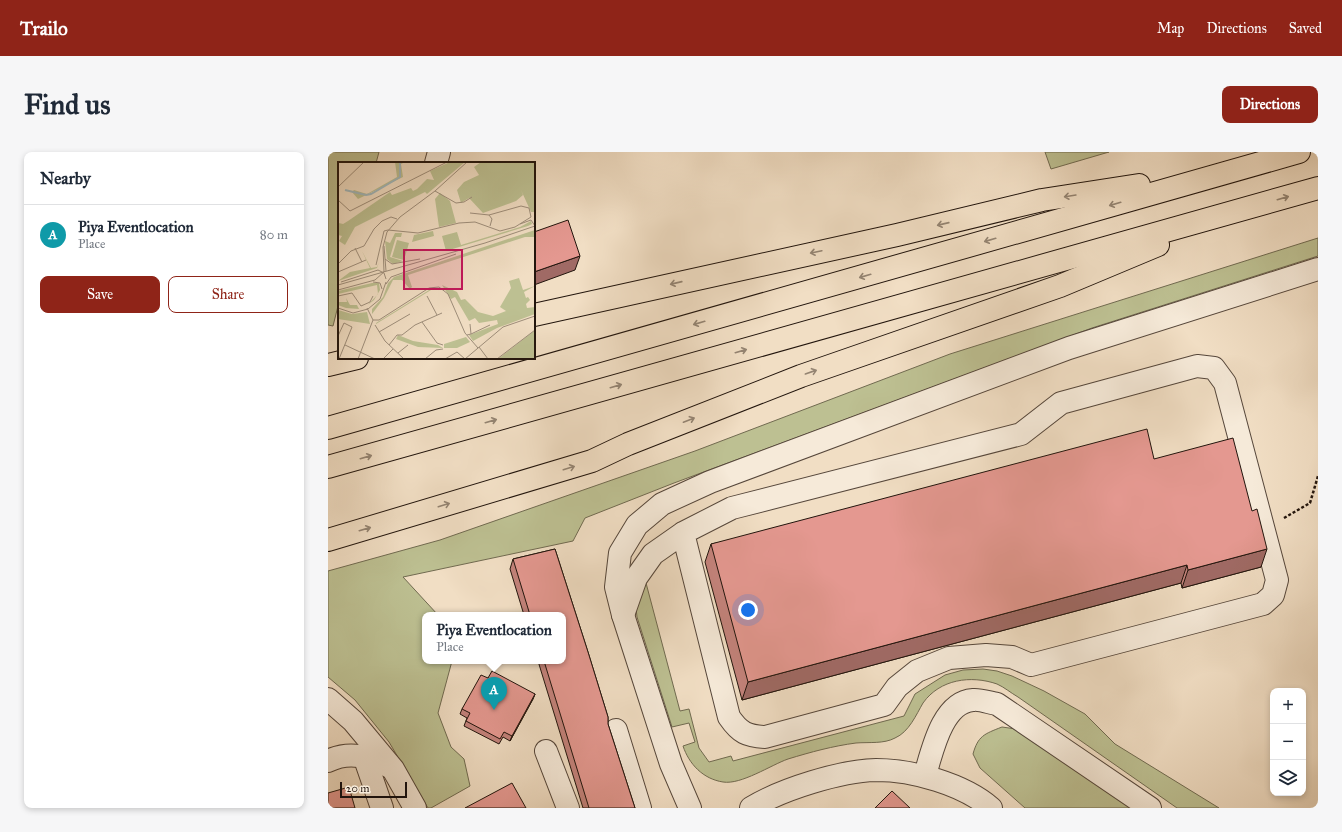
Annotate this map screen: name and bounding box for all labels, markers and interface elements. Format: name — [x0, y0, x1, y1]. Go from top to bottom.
text: Trailo — [20, 17, 68, 40]
text: Map — [1157, 20, 1184, 37]
text: Directions — [1206, 20, 1267, 37]
text: Saved — [1289, 20, 1322, 37]
button: Directions — [1222, 86, 1318, 123]
text: Find us — [24, 87, 110, 122]
inset map — [338, 162, 535, 359]
text: Nearby — [40, 168, 91, 189]
one-way arrow — [1064, 192, 1077, 200]
one-way arrow — [1276, 194, 1289, 201]
one-way arrow — [1108, 201, 1121, 208]
text: Piya Eventlocation — [78, 218, 194, 236]
one-way arrow — [937, 220, 950, 228]
text: A — [49, 227, 57, 243]
text: 80 m — [260, 227, 288, 243]
text: Place — [78, 236, 105, 252]
one-way arrow — [983, 237, 996, 244]
one-way arrow — [810, 249, 823, 257]
one-way arrow — [859, 273, 872, 280]
button: Save — [40, 276, 160, 313]
button: Share — [168, 276, 288, 313]
one-way arrow — [669, 280, 682, 287]
one-way arrow — [693, 320, 706, 327]
one-way arrow — [734, 347, 747, 354]
one-way arrow — [804, 368, 816, 376]
one-way arrow — [609, 382, 622, 389]
one-way arrow — [683, 415, 695, 423]
one-way arrow — [484, 417, 497, 425]
one-way arrow — [359, 453, 372, 460]
one-way arrow — [562, 464, 575, 471]
one-way arrow — [438, 501, 451, 508]
one-way arrow — [359, 525, 372, 532]
your location — [738, 600, 758, 620]
popup — [422, 612, 566, 664]
text: Piya Eventlocation — [436, 621, 552, 639]
text: Place — [436, 639, 464, 655]
pin: A — [481, 677, 507, 710]
map controls — [1270, 688, 1306, 796]
button: + — [1270, 688, 1306, 724]
button: − — [1270, 724, 1306, 760]
button: layers — [1270, 760, 1306, 796]
scale bar — [340, 780, 407, 799]
text: 20 m — [346, 782, 369, 795]

